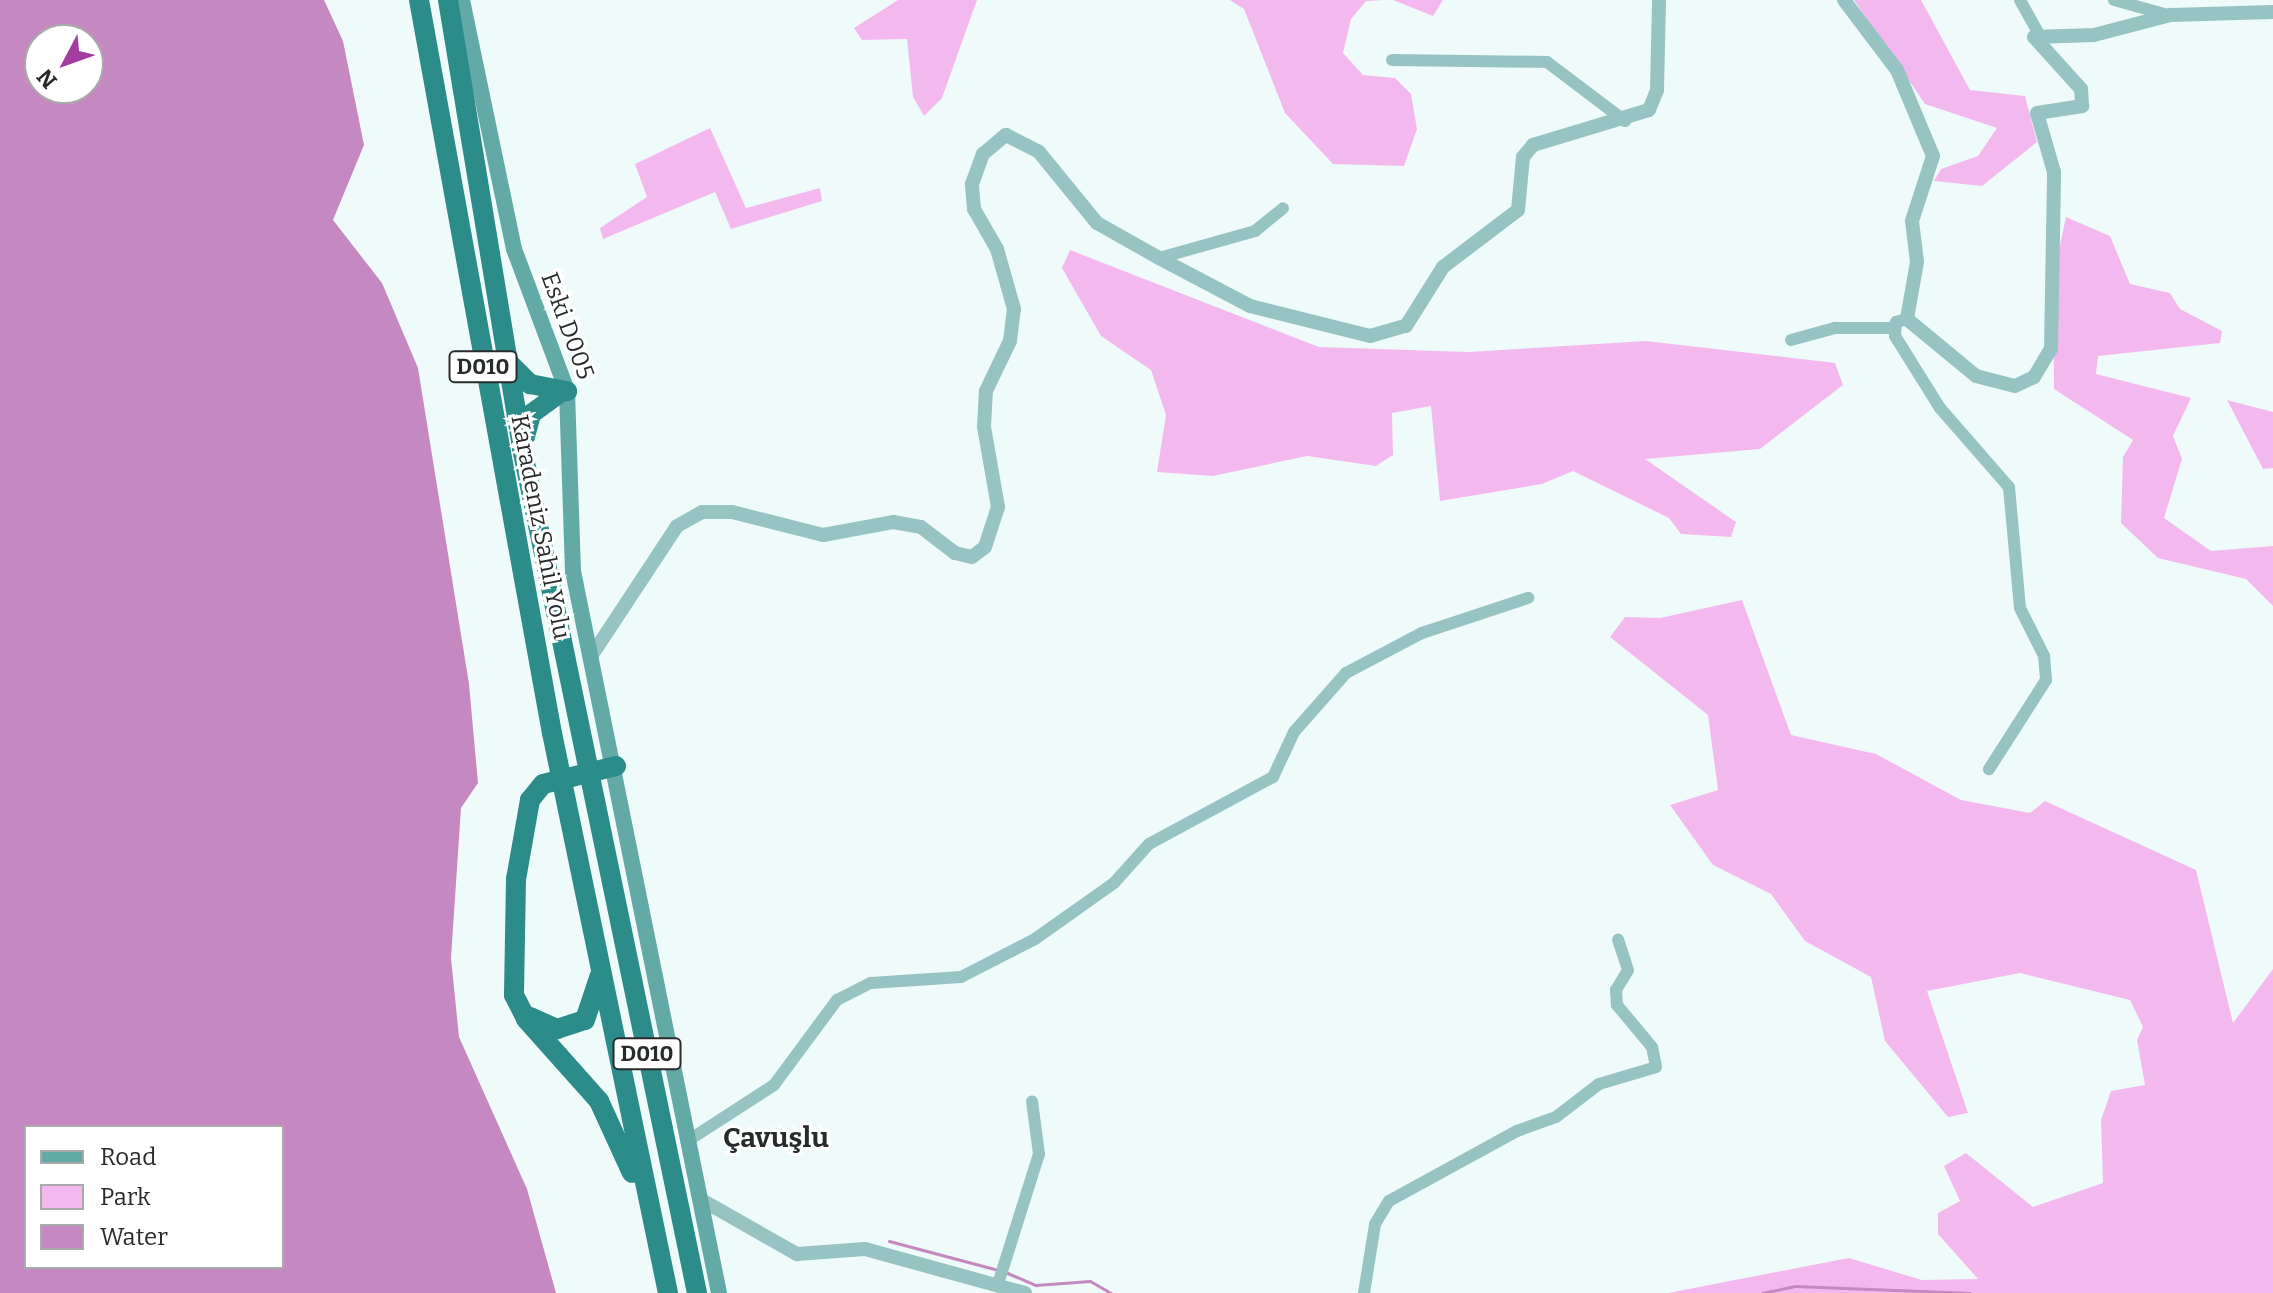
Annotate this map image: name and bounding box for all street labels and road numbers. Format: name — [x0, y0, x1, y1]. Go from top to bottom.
street label: Eski D005 — [534, 268, 600, 384]
road number: D010 — [447, 349, 519, 385]
street label: Karadeniz Sahil Yolu — [504, 412, 576, 642]
road number: D010 — [611, 1036, 683, 1072]

